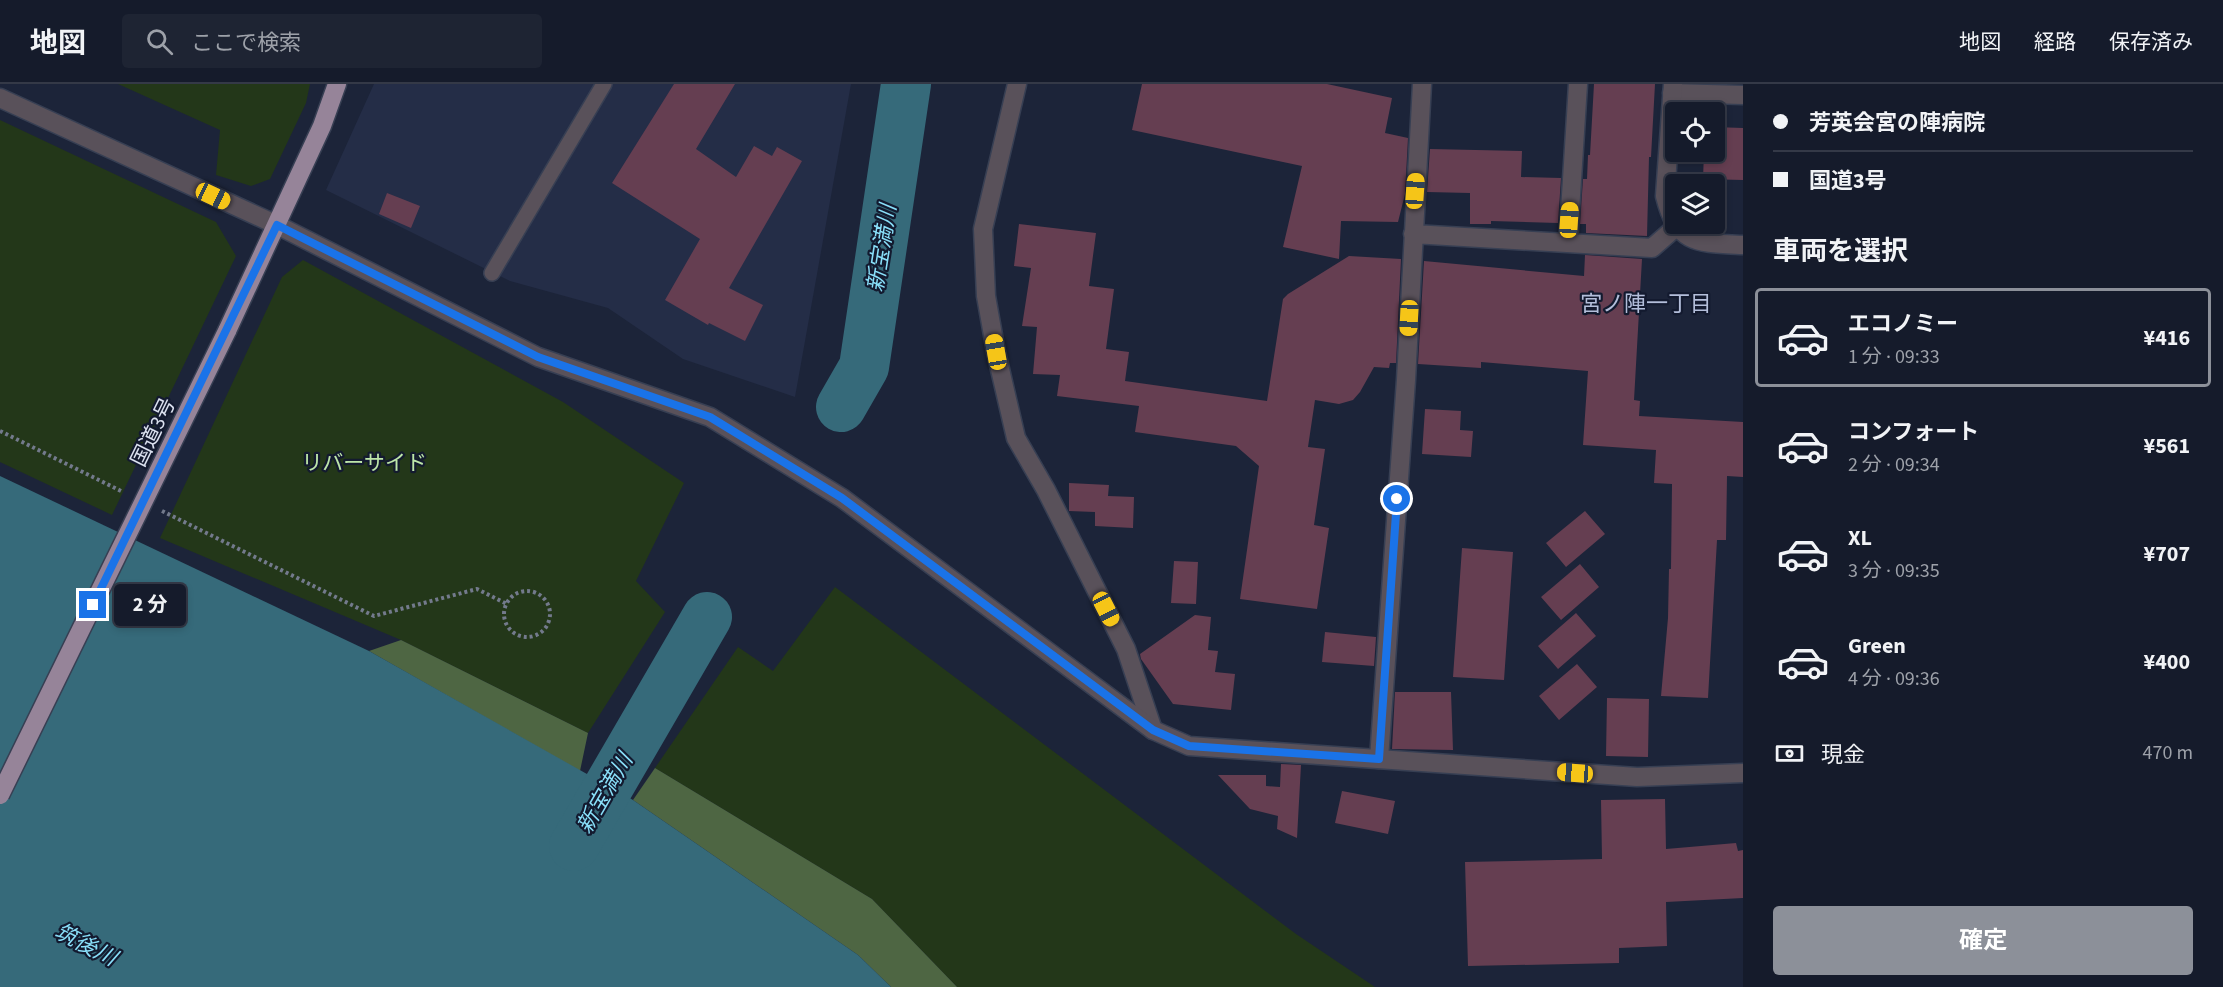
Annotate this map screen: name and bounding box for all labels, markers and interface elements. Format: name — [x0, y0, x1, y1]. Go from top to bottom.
search box — [122, 14, 542, 68]
text: 地図 — [30, 23, 86, 63]
icon: search — [143, 25, 176, 58]
text: ここで検索 — [191, 27, 301, 59]
text: 地図 — [1959, 27, 2001, 57]
text: 経路 — [2034, 27, 2076, 57]
text: 保存済み — [2109, 27, 2193, 57]
map controls — [1665, 102, 1725, 234]
button: locate — [1665, 102, 1725, 162]
text: 芳英会宮の陣病院 — [1809, 107, 1985, 139]
text: 国道3号 — [1809, 165, 1887, 197]
car — [1405, 172, 1425, 210]
button: layers — [1665, 174, 1725, 234]
car — [193, 180, 233, 212]
water label: 新宝満川 — [859, 200, 905, 294]
car — [1559, 201, 1579, 239]
text: 車両を選択 — [1773, 232, 1908, 271]
district label: 宮ノ陣一丁目 — [1580, 288, 1712, 320]
car — [1399, 300, 1419, 336]
text: エコノミー — [1848, 308, 1958, 340]
icon: car — [1776, 311, 1830, 365]
text: ¥416 — [2144, 322, 2190, 354]
car — [984, 333, 1008, 371]
text: 1 分 · 09:33 — [1848, 343, 1940, 371]
street label: 国道3号 — [123, 392, 183, 472]
text: コンフォート — [1848, 416, 1979, 448]
icon: car — [1776, 419, 1830, 473]
text: ¥561 — [2144, 430, 2190, 462]
park label: リバーサイド — [301, 448, 427, 478]
text: 2 分 · 09:34 — [1848, 451, 1940, 479]
route start — [1383, 485, 1410, 512]
text: XL — [1848, 522, 1872, 554]
icon: car — [1776, 527, 1830, 581]
text: ¥707 — [2144, 538, 2190, 570]
text: 3 分 · 09:35 — [1848, 557, 1940, 585]
callout: 2 分 — [114, 584, 186, 626]
car — [1090, 589, 1122, 629]
route end — [79, 591, 106, 618]
text: 2 分 — [133, 591, 167, 619]
text: Green — [1848, 630, 1906, 662]
icon: car — [1776, 635, 1830, 689]
text: ¥400 — [2144, 646, 2190, 678]
text: 4 分 · 09:36 — [1848, 665, 1940, 693]
icon: cash — [1773, 737, 1806, 770]
text: 現金 — [1821, 739, 1865, 771]
text: 470 m — [2143, 739, 2193, 767]
water label: 新宝満川 — [569, 746, 642, 840]
car — [1556, 763, 1594, 783]
button: 確定 — [1773, 906, 2193, 975]
water label: 筑後川 — [49, 916, 124, 975]

